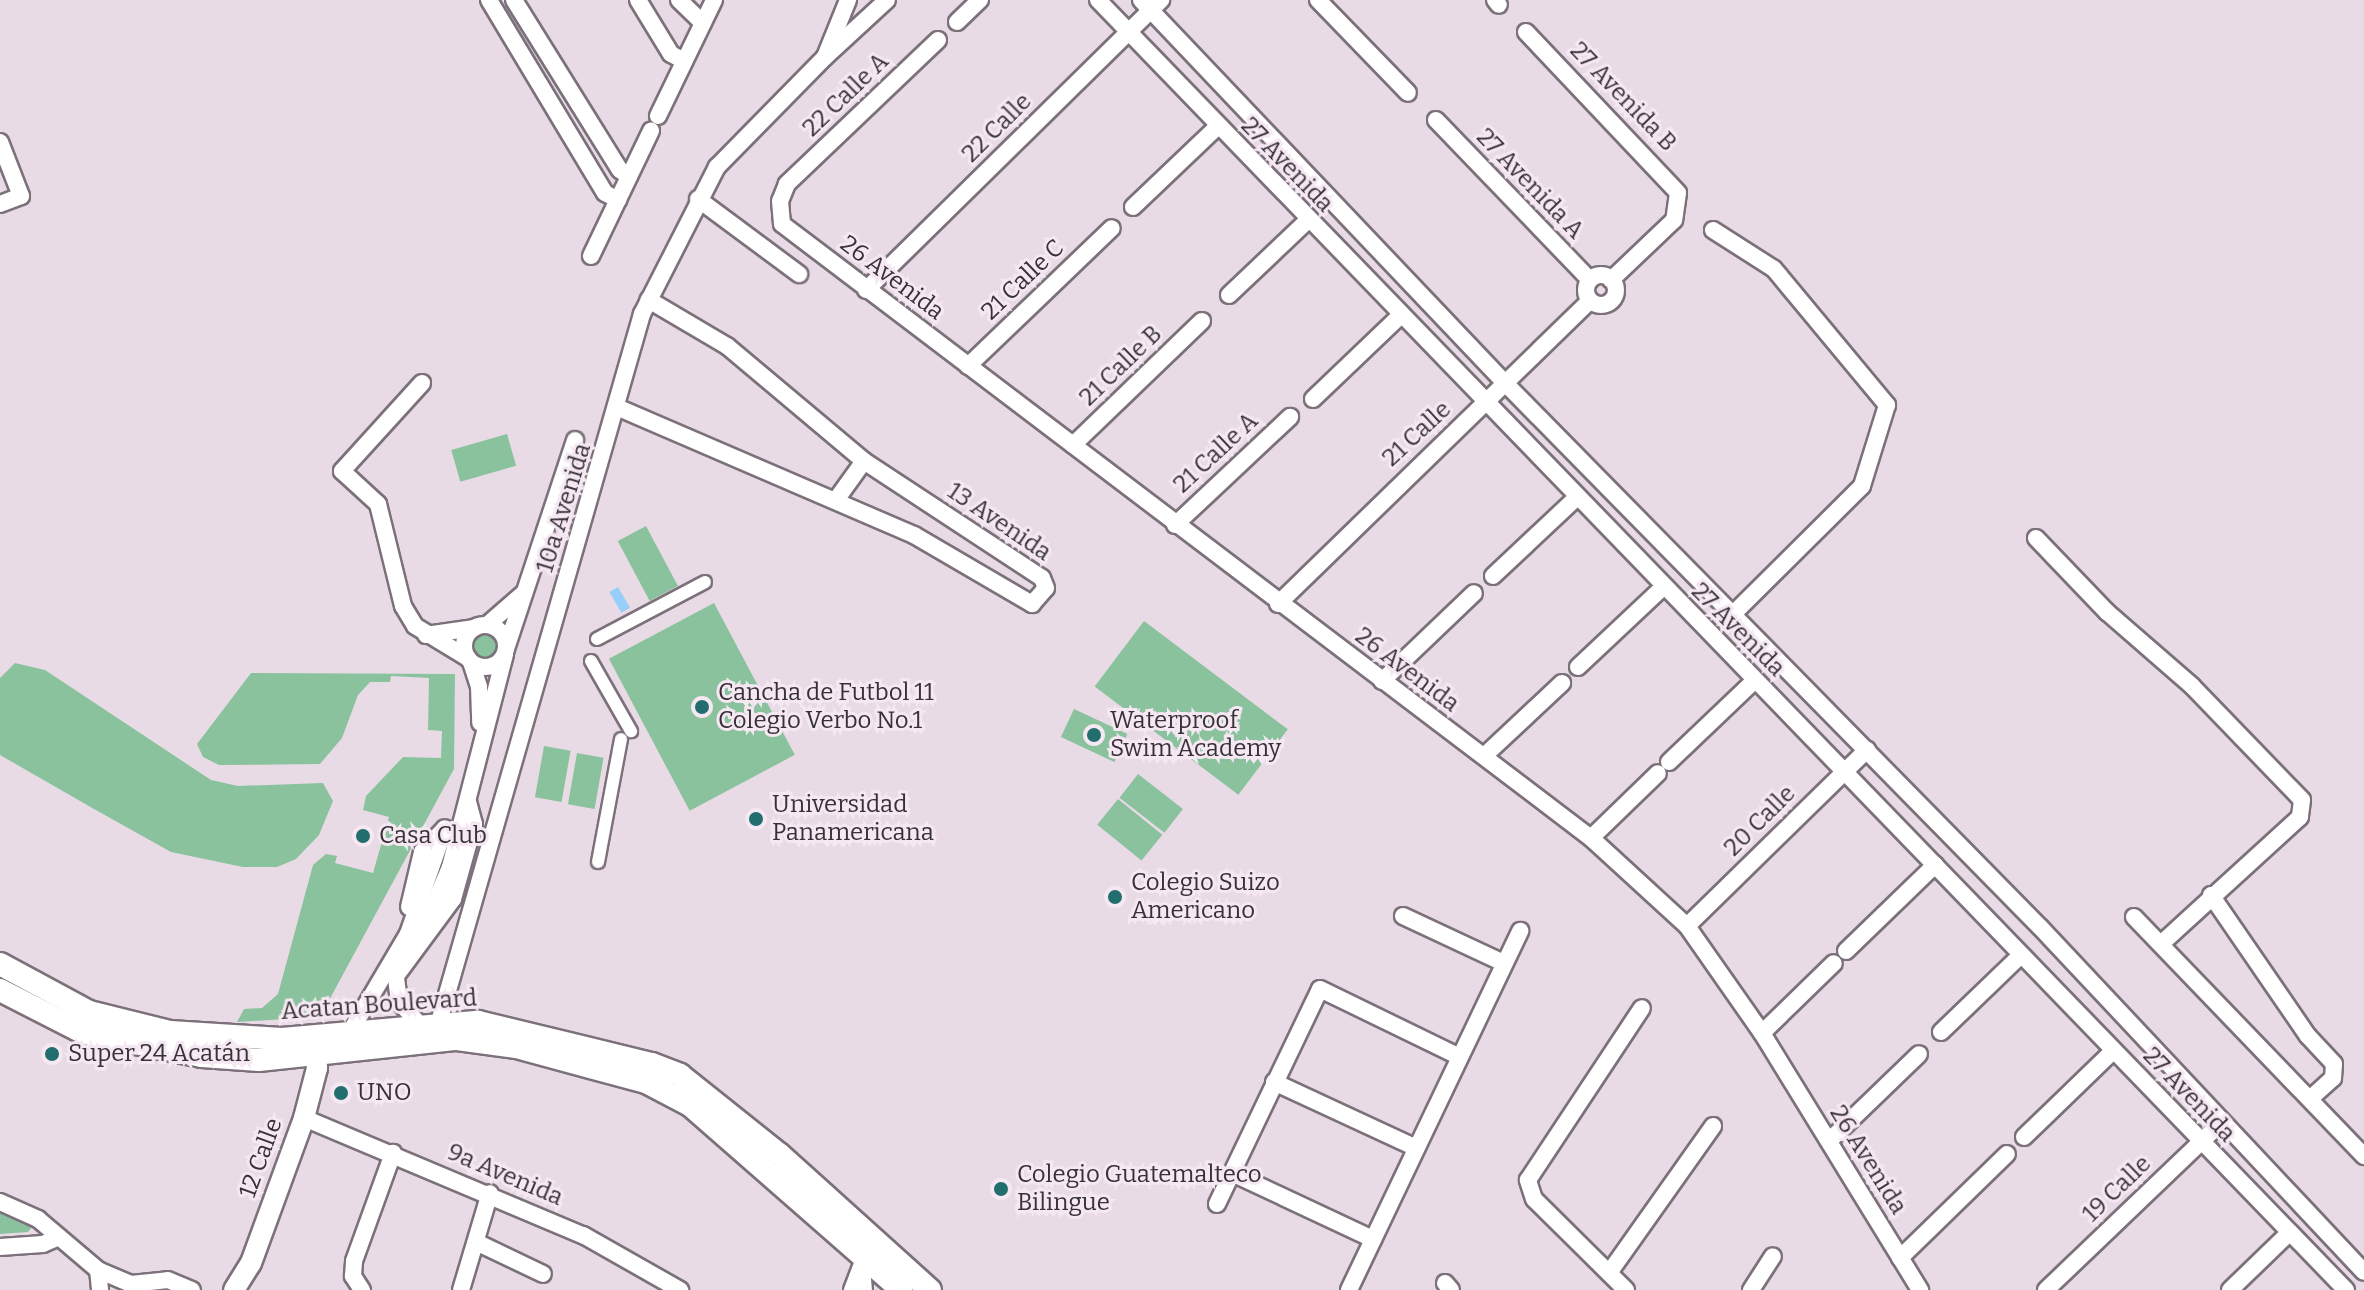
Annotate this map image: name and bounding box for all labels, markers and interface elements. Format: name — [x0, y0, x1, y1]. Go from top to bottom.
street label: 27 Avenida B — [1564, 36, 1682, 158]
street label: 22 Calle A — [797, 47, 895, 143]
street label: 22 Calle — [956, 87, 1038, 169]
street label: 27 Avenida — [1235, 112, 1339, 218]
street label: 27 Avenida A — [1470, 123, 1590, 245]
street label: 26 Avenida — [834, 230, 950, 326]
street label: 21 Calle C — [976, 234, 1070, 326]
street label: 21 Calle B — [1074, 320, 1168, 412]
street label: 21 Calle — [1377, 395, 1457, 473]
street label: 21 Calle A — [1168, 407, 1264, 499]
street label: 10a Avenida — [531, 440, 597, 576]
street label: 13 Avenida — [942, 477, 1056, 567]
street label: 27 Avenida — [1685, 577, 1791, 683]
street label: 26 Avenida — [1349, 622, 1465, 718]
place label: Cancha de Futbol 11 Colegio Verbo No.1 — [718, 679, 934, 735]
marker: Cancha de Futbol 11 Colegio Verbo No.1 — [693, 698, 711, 716]
place label: Waterproof Swim Academy — [1110, 707, 1281, 763]
marker: Waterproof Swim Academy — [1085, 726, 1103, 744]
street label: 20 Calle — [1719, 780, 1801, 862]
place label: Universidad Panamericana — [772, 791, 934, 847]
marker: Universidad Panamericana — [747, 810, 765, 828]
place label: Casa Club — [379, 822, 487, 850]
marker: Casa Club — [354, 827, 372, 845]
place label: Colegio Suizo Americano — [1131, 869, 1280, 925]
marker: Colegio Suizo Americano — [1106, 888, 1124, 906]
street label: Acatan Boulevard — [280, 984, 478, 1026]
place label: Super 24 Acatán — [68, 1040, 250, 1068]
street label: 27 Avenida — [2137, 1042, 2241, 1148]
marker: Super 24 Acatán — [43, 1045, 61, 1063]
place label: UNO — [357, 1079, 412, 1107]
marker: UNO — [332, 1084, 350, 1102]
street label: 26 Avenida — [1823, 1100, 1913, 1220]
street label: 12 Calle — [233, 1114, 289, 1202]
street label: 9a Avenida — [443, 1138, 567, 1212]
street label: 19 Calle — [2077, 1150, 2157, 1228]
place label: Colegio Guatemalteco Bilingue — [1017, 1161, 1262, 1217]
marker: Colegio Guatemalteco Bilingue — [992, 1180, 1010, 1198]

